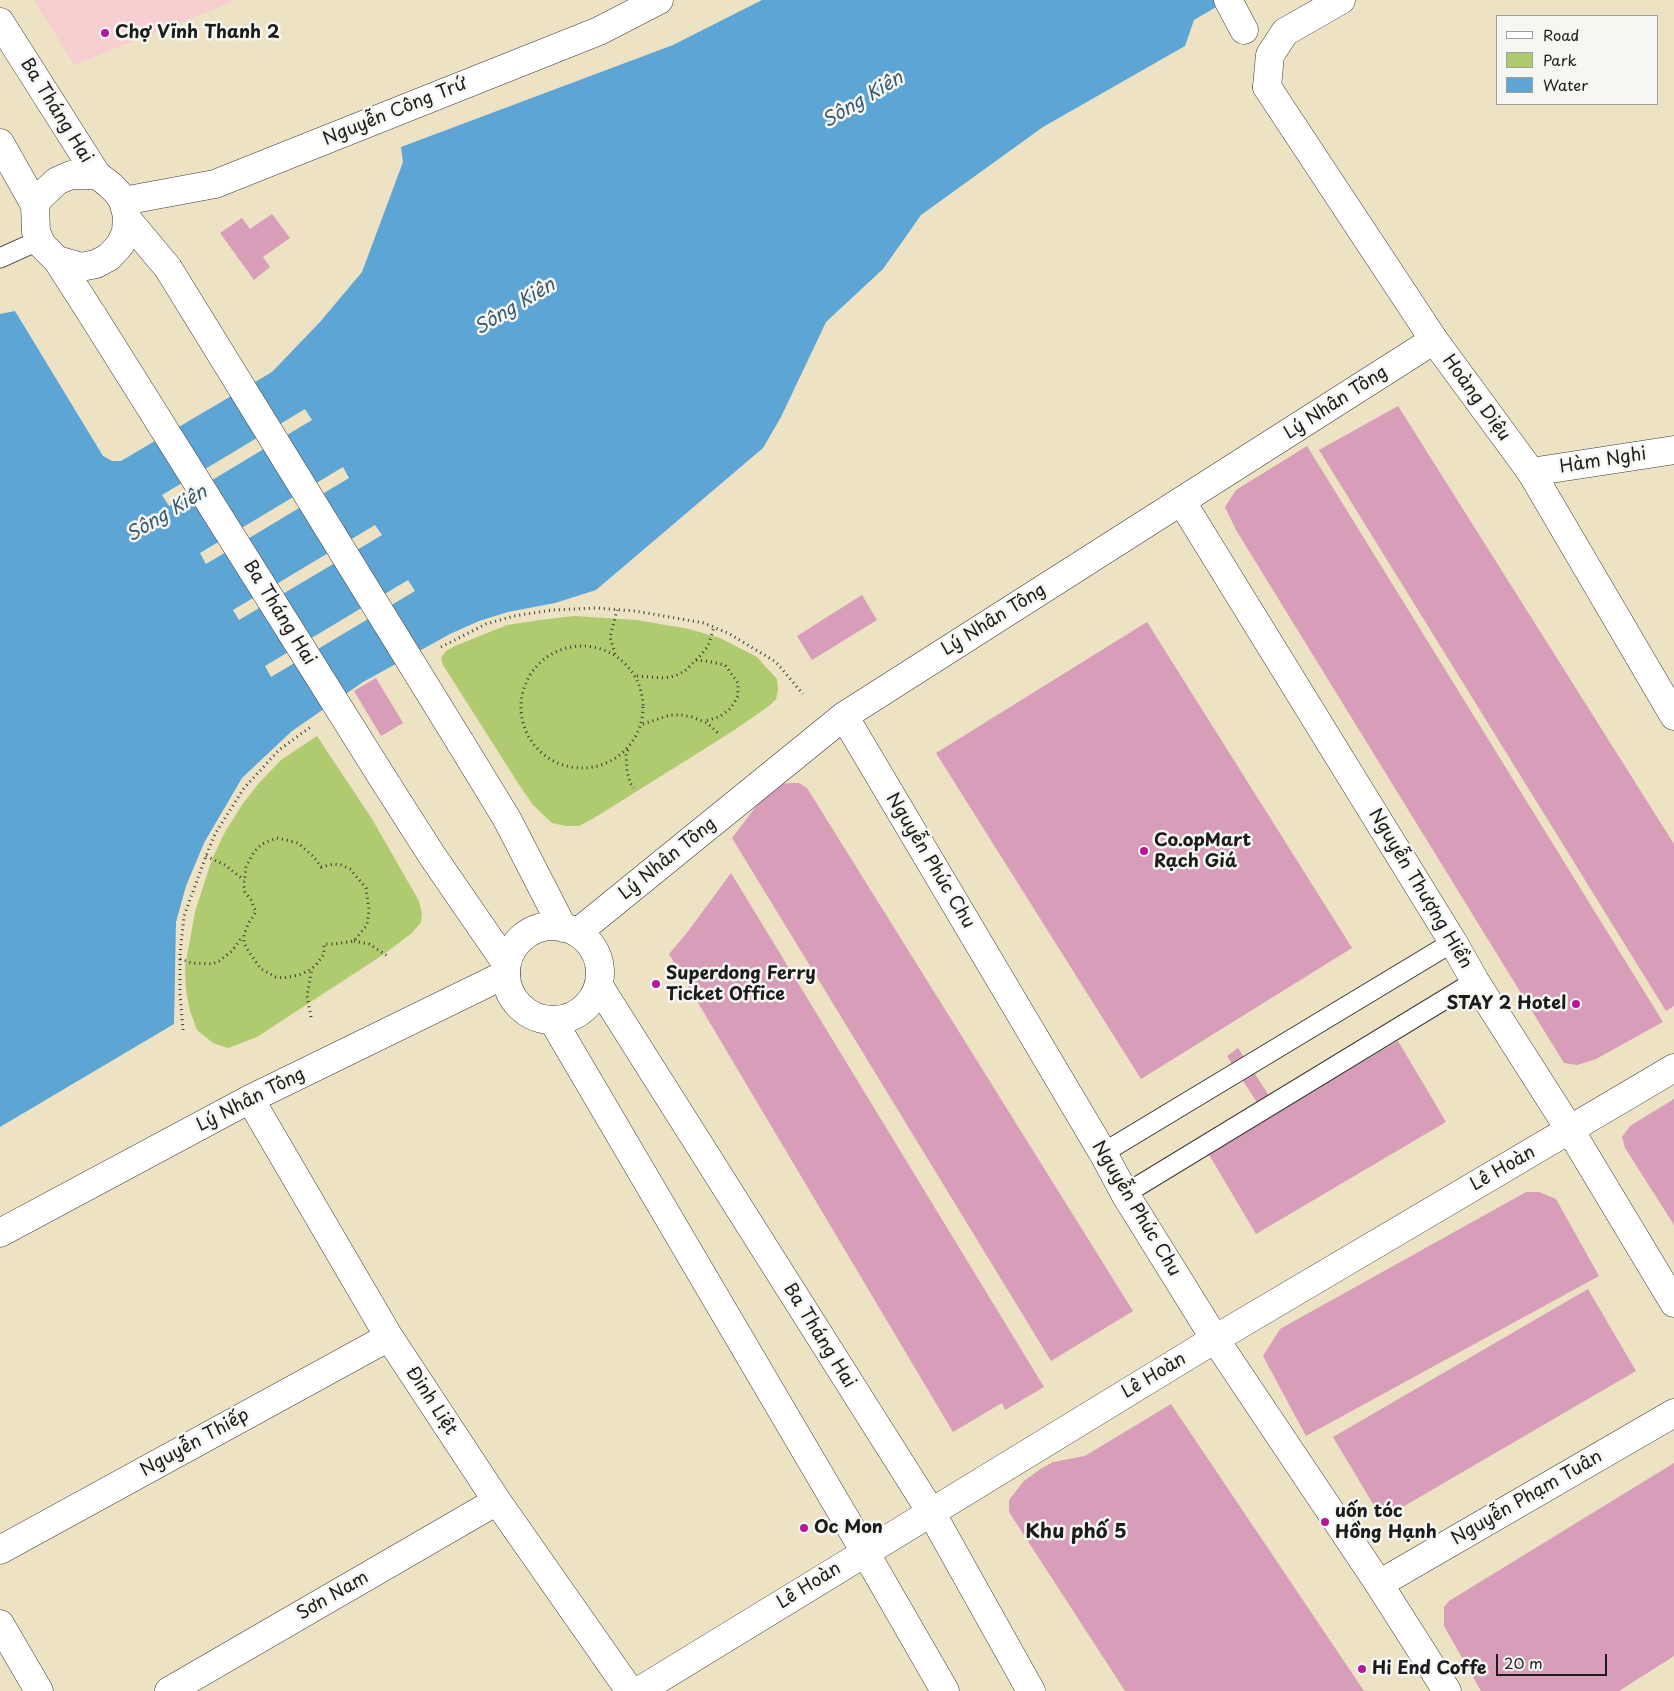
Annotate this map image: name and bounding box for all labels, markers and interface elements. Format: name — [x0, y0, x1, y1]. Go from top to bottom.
legend — [1496, 15, 1659, 105]
place label: Chợ Vĩnh Thanh 2 — [115, 22, 280, 44]
text: Road — [1543, 23, 1579, 46]
marker: Chợ Vĩnh Thanh 2 — [99, 27, 111, 39]
text: Park — [1543, 48, 1577, 71]
street label: Ba Tháng Hai — [15, 55, 97, 167]
water label: Sông Kiên — [818, 67, 908, 133]
street label: Nguyễn Công Trứ — [320, 73, 470, 151]
text: Water — [1543, 73, 1588, 96]
water label: Sông Kiên — [470, 274, 560, 340]
street label: Hoàng Diệu — [1438, 351, 1514, 445]
street label: Lý Nhân Tông — [1280, 361, 1392, 445]
street label: Hàm Nghi — [1558, 443, 1648, 479]
water label: Sông Kiên — [122, 481, 212, 547]
street label: Ba Tháng Hai — [238, 557, 320, 669]
street label: Lý Nhân Tông — [938, 579, 1050, 661]
street label: Nguyễn Phúc Chu — [881, 789, 979, 933]
street label: Nguyễn Thượng Hiền — [1364, 805, 1476, 973]
street label: Lý Nhân Tông — [615, 813, 721, 905]
place label: Co.opMart Rạch Giá — [1154, 830, 1251, 872]
marker: Co.opMart Rạch Giá — [1138, 845, 1150, 857]
place label: Superdong Ferry Ticket Office — [666, 963, 816, 1006]
marker: Superdong Ferry Ticket Office — [650, 978, 662, 990]
place label: STAY 2 Hotel — [1447, 993, 1566, 1015]
marker: STAY 2 Hotel — [1570, 998, 1582, 1010]
street label: Lý Nhân Tông — [193, 1063, 309, 1137]
street label: Nguyễn Phúc Chu — [1087, 1137, 1185, 1281]
street label: Lê Hoàn — [1467, 1142, 1539, 1196]
street label: Ba Tháng Hai — [778, 1280, 860, 1392]
street label: Lê Hoàn — [1118, 1348, 1190, 1404]
street label: Đinh Liệt — [401, 1363, 461, 1439]
street label: Nguyễn Thiếp — [137, 1404, 253, 1482]
street label: Nguyễn Phạm Tuân — [1448, 1446, 1606, 1550]
place label: uốn tóc Hồng Hạnh — [1335, 1501, 1437, 1544]
marker: uốn tóc Hồng Hạnh — [1319, 1516, 1331, 1528]
place label: Oc Mon — [814, 1517, 883, 1539]
district label: Khu phố 5 — [1025, 1520, 1127, 1544]
marker: Oc Mon — [798, 1522, 810, 1534]
street label: Lê Hoàn — [773, 1558, 845, 1614]
street label: Sơn Nam — [293, 1567, 373, 1625]
scale bar — [1499, 1644, 1610, 1676]
text: 20 m — [1504, 1651, 1543, 1674]
place label: Hi End Coffe — [1372, 1658, 1487, 1680]
marker: Hi End Coffe — [1356, 1663, 1368, 1675]

